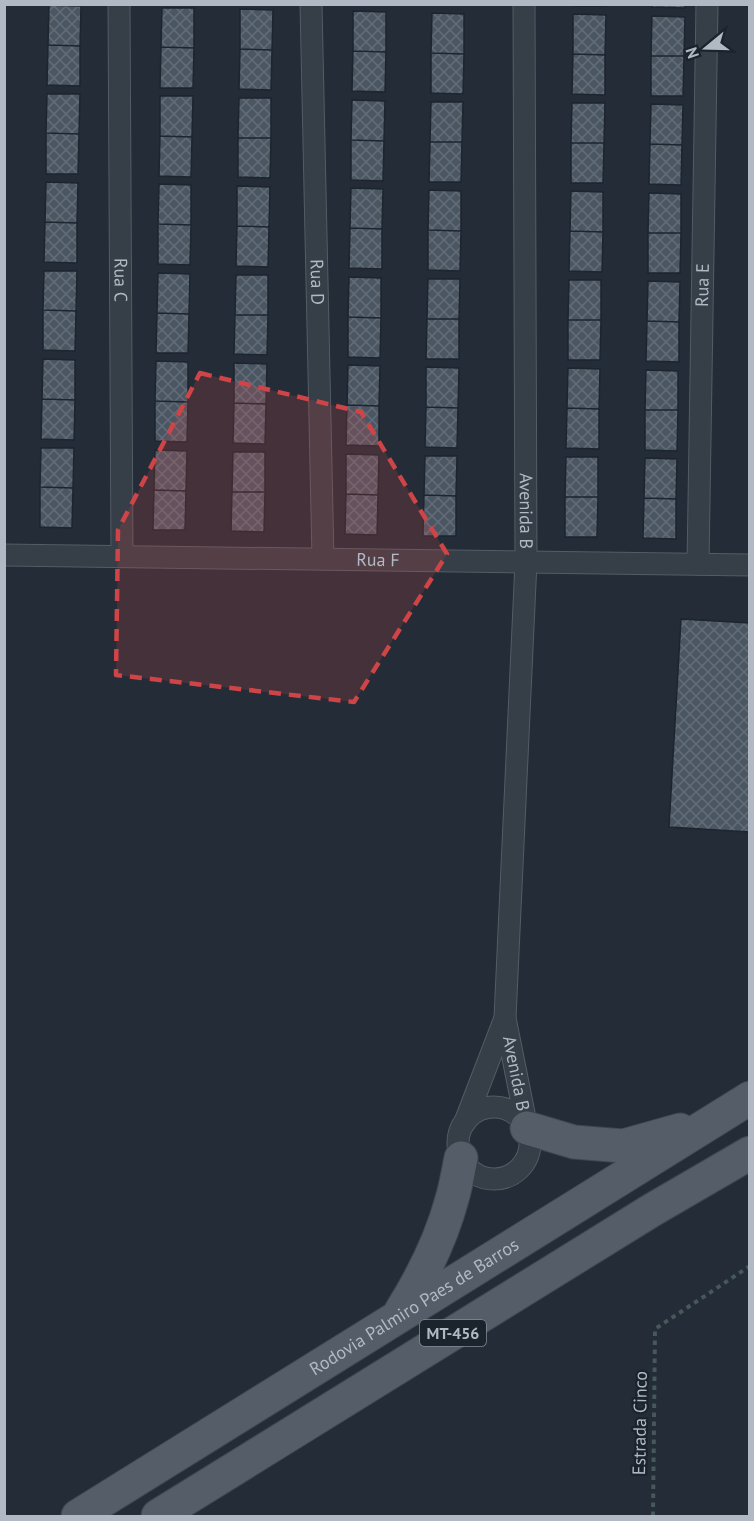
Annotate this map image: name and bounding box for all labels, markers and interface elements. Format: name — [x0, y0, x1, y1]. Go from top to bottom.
north arrow — [676, 18, 736, 78]
text: N — [681, 45, 703, 61]
street label: Rua C — [109, 258, 133, 302]
street label: Rua D — [306, 259, 330, 305]
street label: Rua E — [690, 263, 714, 307]
street label: Avenida B — [515, 473, 538, 549]
street label: Rua F — [356, 548, 400, 571]
street label: Avenida B — [498, 1034, 535, 1113]
street label: Rodovia Palmiro Paes de Barros — [305, 1233, 523, 1380]
road number: MT-456 — [420, 1320, 486, 1346]
street label: Estrada Cinco — [627, 1371, 652, 1475]

